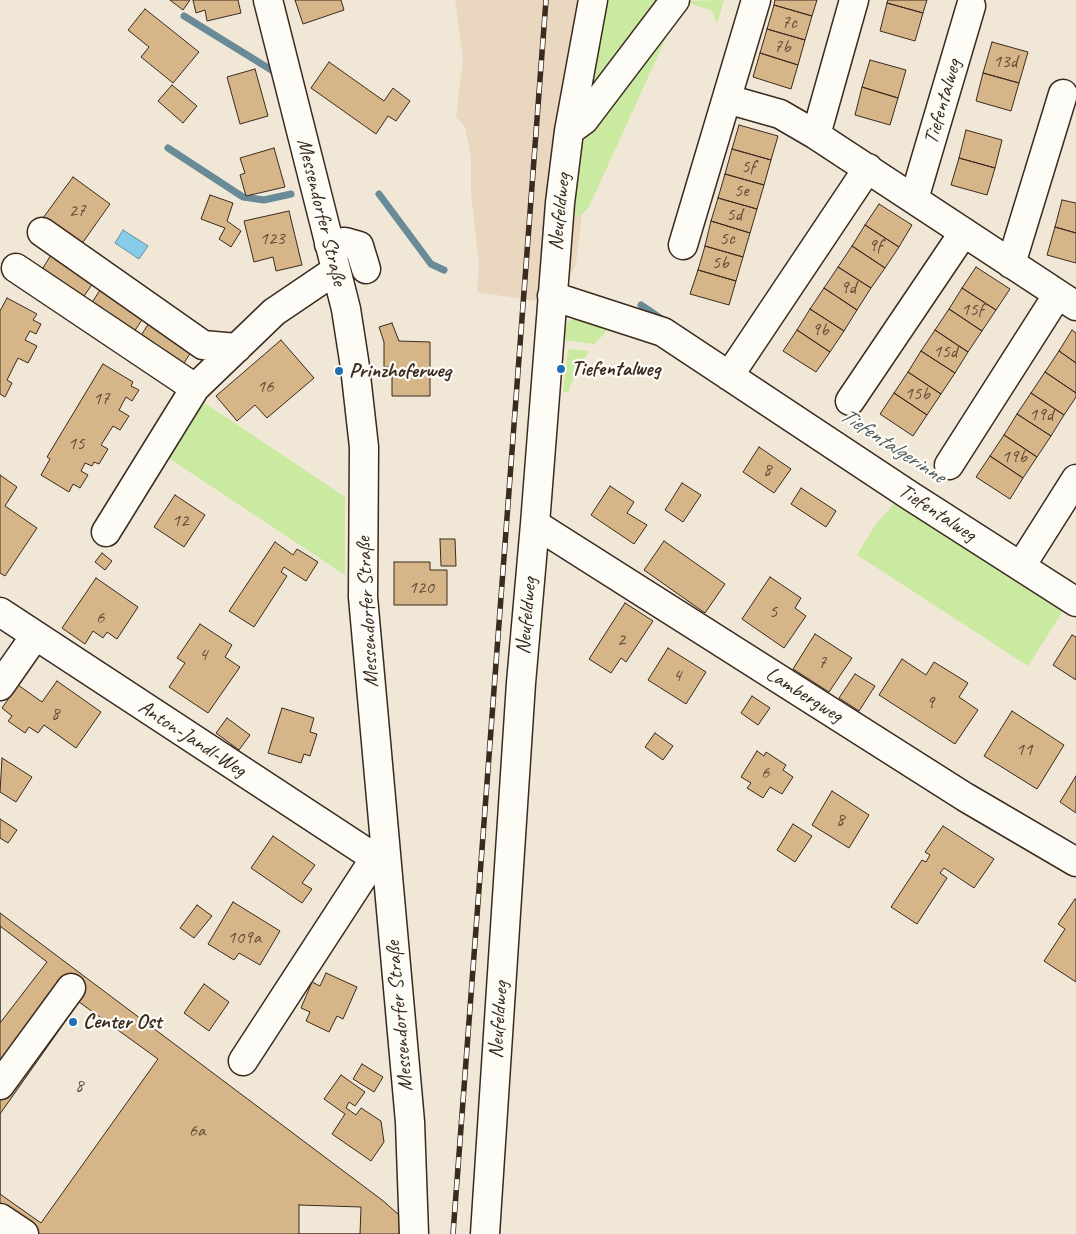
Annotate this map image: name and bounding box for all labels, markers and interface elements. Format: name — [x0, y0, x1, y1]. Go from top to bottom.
house number: 7c — [781, 12, 797, 34]
house number: 7b — [774, 36, 790, 58]
house number: 13d — [993, 51, 1017, 73]
street label: Tiefentalweg — [919, 56, 967, 148]
street label: Messendorfer Straße — [291, 136, 351, 288]
house number: 5f — [741, 156, 755, 178]
street label: Neufeldweg — [543, 172, 577, 252]
house number: 5e — [734, 180, 748, 202]
house number: 27 — [68, 200, 86, 222]
house number: 5d — [726, 204, 742, 226]
house number: 123 — [259, 228, 285, 250]
house number: 5c — [719, 228, 735, 250]
house number: 9f — [868, 235, 882, 257]
house number: 5b — [712, 252, 728, 274]
house number: 9d — [840, 277, 856, 299]
house number: 15f — [961, 299, 983, 321]
house number: 9b — [812, 319, 828, 341]
house number: 15d — [933, 341, 957, 363]
place label: Tiefentalweg — [571, 356, 660, 382]
place label: Prinzhoferweg — [349, 358, 451, 384]
marker: Tiefentalweg — [555, 363, 567, 375]
marker: Prinzhoferweg — [333, 365, 345, 377]
house number: 16 — [256, 376, 274, 398]
house number: 15b — [904, 383, 930, 405]
house number: 17 — [92, 388, 110, 410]
water label: Tiefentalgerinne — [835, 402, 949, 490]
house number: 19d — [1029, 404, 1053, 426]
house number: 15 — [67, 433, 85, 455]
house number: 19b — [1001, 446, 1027, 468]
house number: 8 — [763, 459, 771, 481]
street label: Tiefentalweg — [893, 479, 981, 547]
house number: 12 — [171, 510, 189, 532]
street label: Messendorfer Straße — [351, 536, 385, 688]
street label: Neufeldweg — [511, 576, 543, 656]
house number: 120 — [408, 577, 434, 599]
house number: 5 — [769, 601, 777, 623]
house number: 6 — [96, 607, 104, 629]
house number: 2 — [617, 629, 625, 651]
house number: 4 — [199, 644, 207, 666]
house number: 7 — [818, 652, 826, 674]
street label: Lambergweg — [761, 662, 847, 728]
house number: 4 — [673, 665, 681, 687]
house number: 9 — [926, 692, 934, 714]
street label: Anton-Jandl-Weg — [133, 695, 251, 783]
house number: 8 — [51, 703, 59, 725]
house number: 11 — [1015, 739, 1033, 761]
house number: 6 — [761, 762, 769, 784]
house number: 8 — [836, 809, 844, 831]
house number: 109a — [227, 927, 261, 949]
street label: Messendorfer Straße — [381, 940, 419, 1092]
street label: Neufeldweg — [484, 981, 514, 1059]
place label: Center Ost — [83, 1009, 161, 1035]
marker: Center Ost — [67, 1016, 79, 1028]
house number: 8 — [75, 1075, 83, 1097]
house number: 6a — [189, 1120, 205, 1142]

